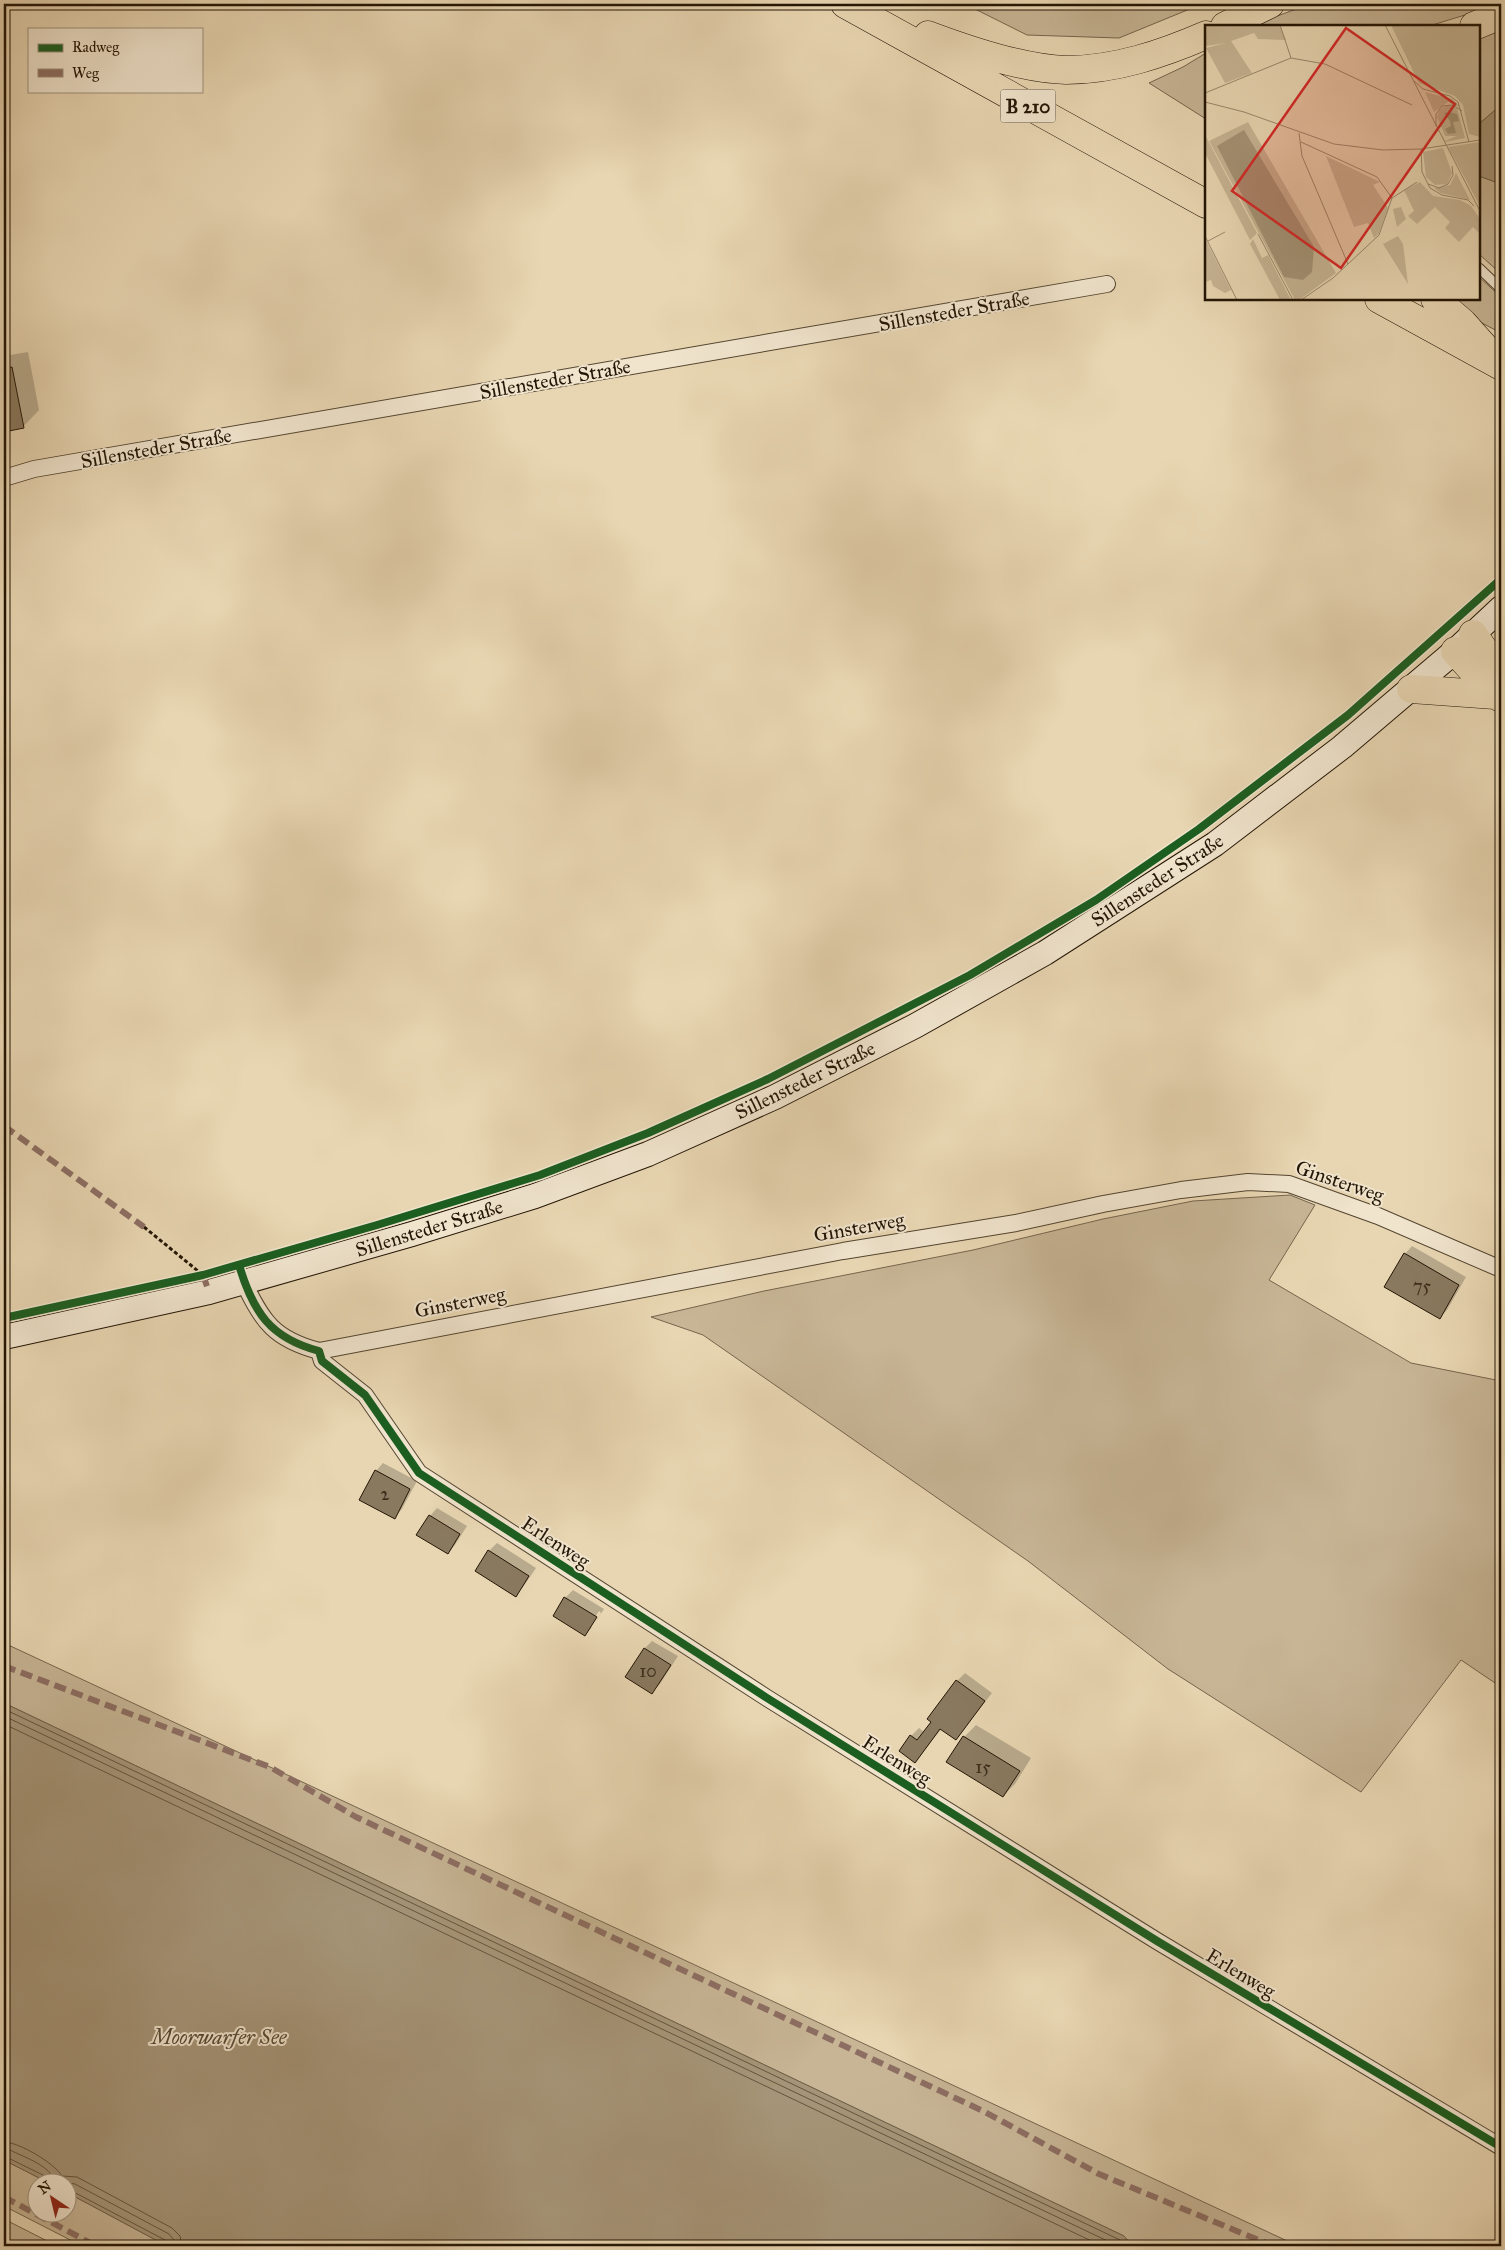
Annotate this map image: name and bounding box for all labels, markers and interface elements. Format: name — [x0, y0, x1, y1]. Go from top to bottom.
inset map — [1205, 25, 1480, 300]
legend — [28, 28, 202, 92]
text: Radweg — [72, 38, 120, 56]
text: Weg — [72, 64, 100, 82]
road number: B 210 — [1000, 90, 1056, 122]
street label: Sillensteder Straße — [877, 286, 1031, 336]
street label: Sillensteder Straße — [478, 354, 632, 404]
street label: Sillensteder Straße — [79, 423, 233, 473]
street label: Sillensteder Straße — [1086, 828, 1228, 932]
street label: Sillensteder Straße — [731, 1036, 879, 1124]
street label: Ginsterweg — [1292, 1155, 1388, 1208]
street label: Sillensteder Straße — [352, 1194, 506, 1262]
street label: Ginsterweg — [812, 1207, 907, 1248]
house number: 75 — [1413, 1275, 1432, 1297]
street label: Ginsterweg — [413, 1281, 508, 1324]
house number: 2 — [381, 1483, 390, 1505]
street label: Erlenweg — [517, 1511, 595, 1574]
house number: 10 — [639, 1660, 657, 1682]
street label: Erlenweg — [858, 1730, 936, 1792]
house number: 15 — [975, 1756, 991, 1778]
street label: Erlenweg — [1201, 1943, 1281, 2004]
water label: Moorwarfer See — [150, 2024, 288, 2050]
north arrow — [28, 2172, 78, 2222]
text: N — [35, 2177, 55, 2198]

